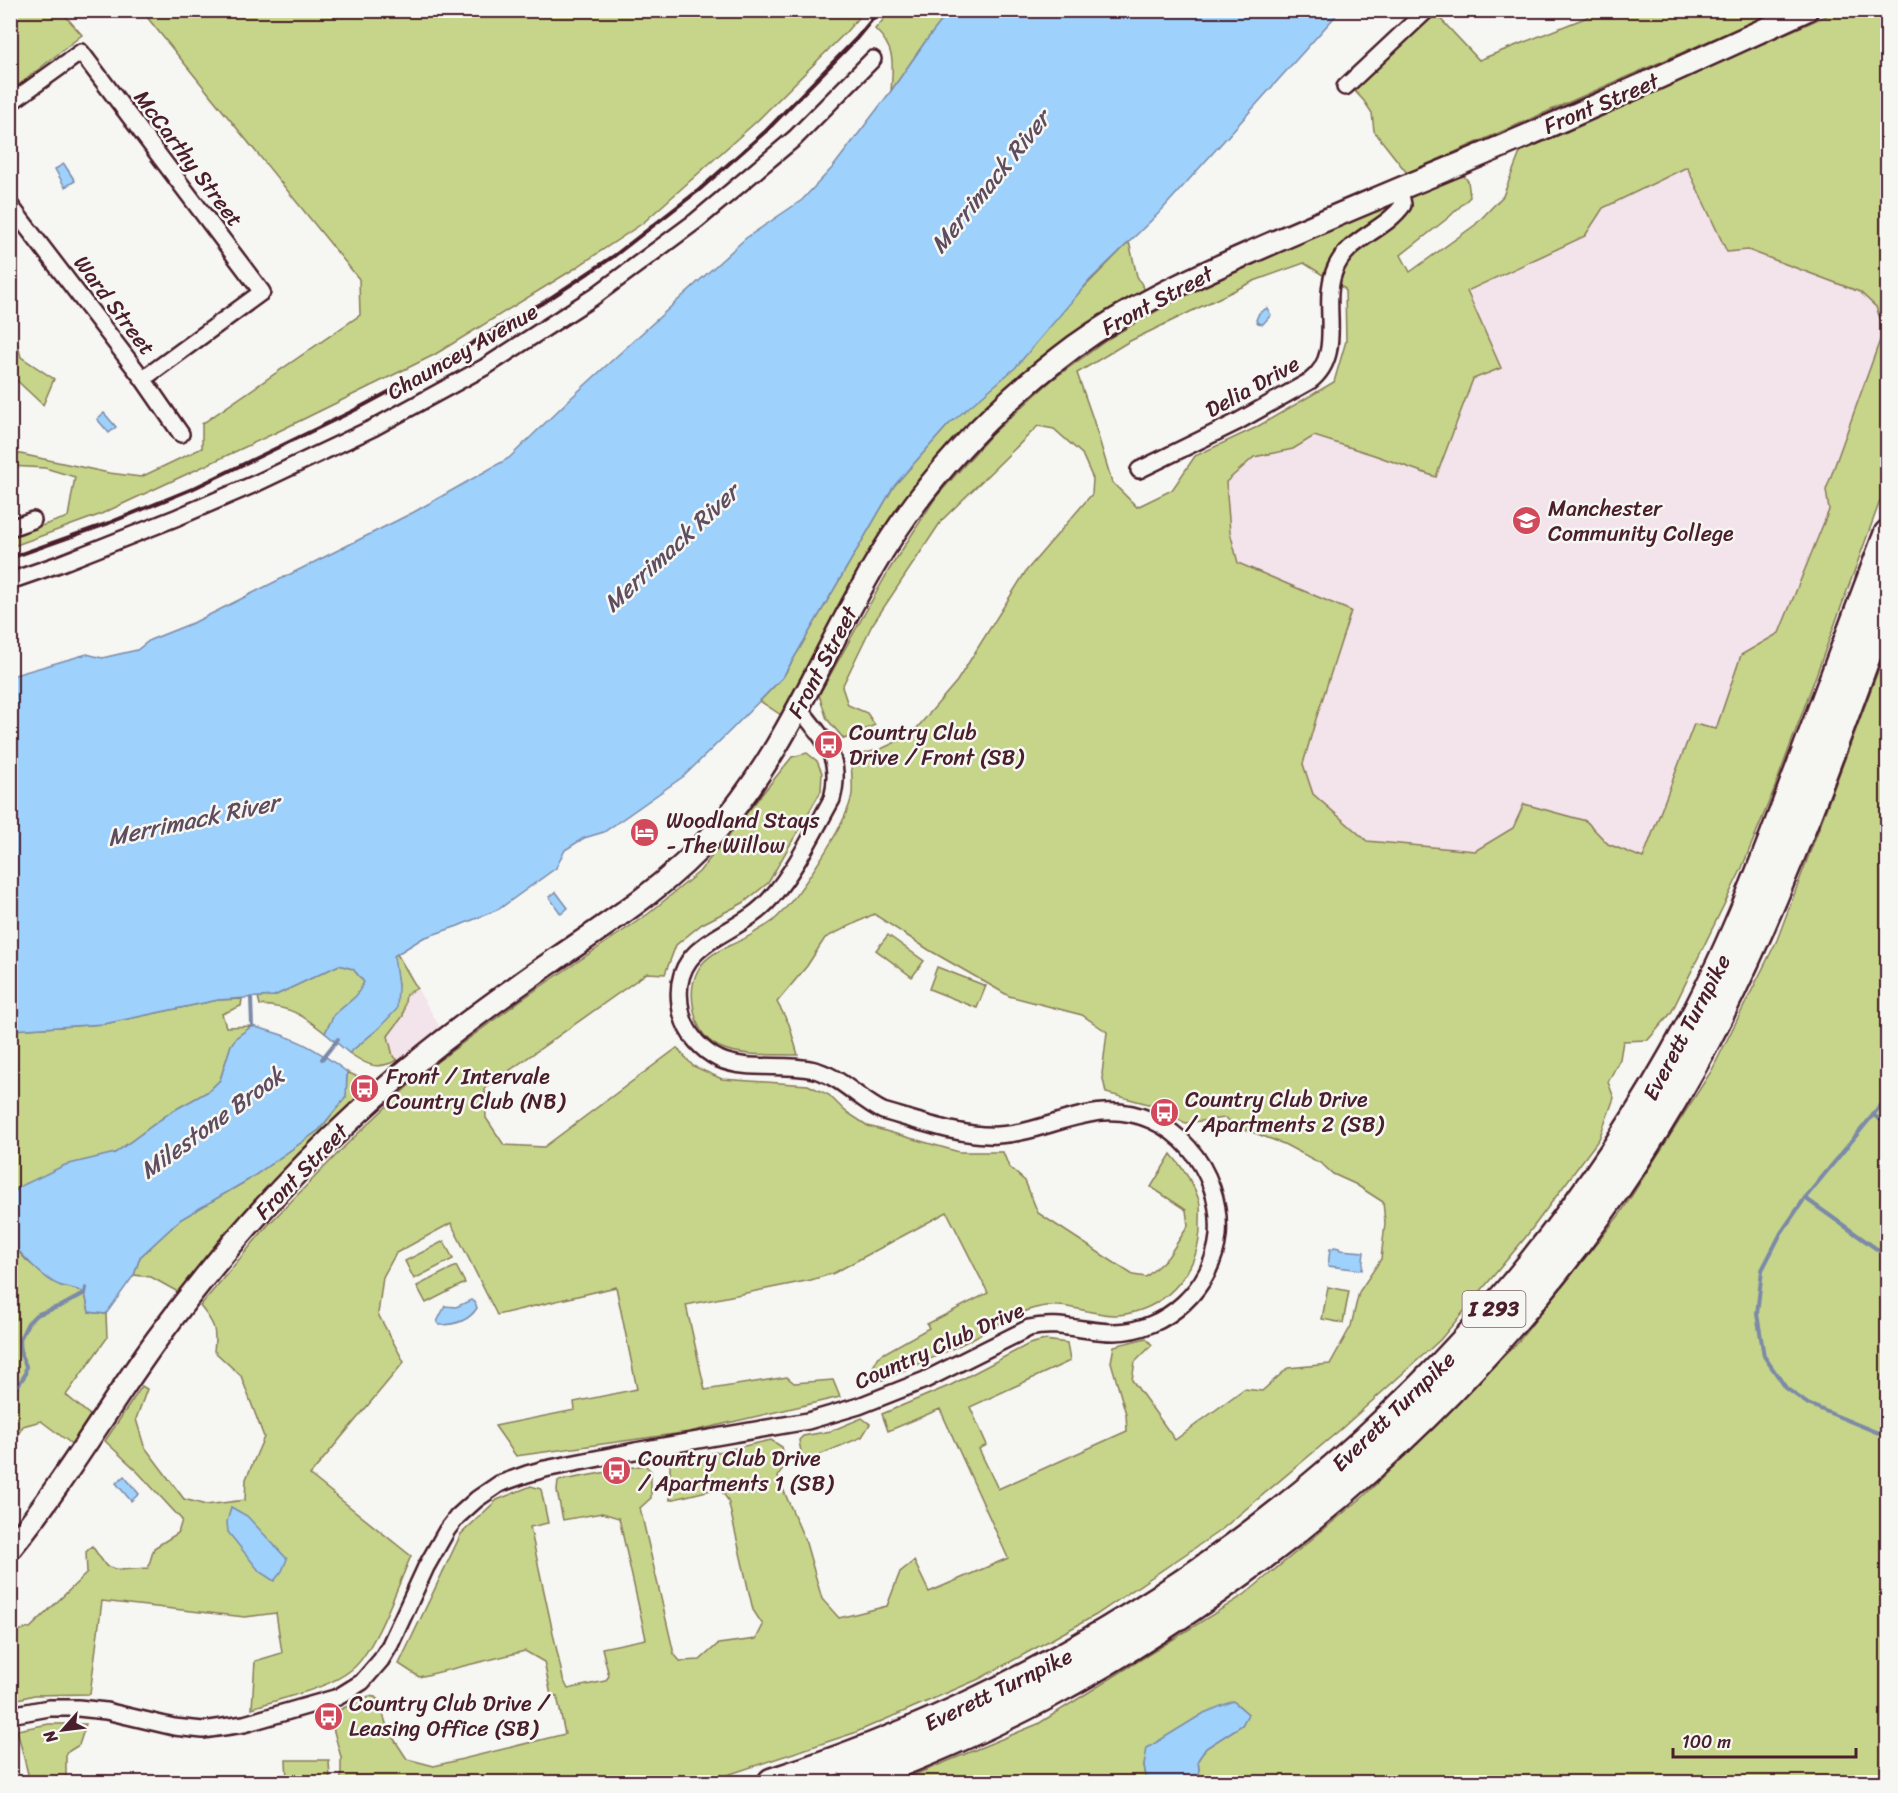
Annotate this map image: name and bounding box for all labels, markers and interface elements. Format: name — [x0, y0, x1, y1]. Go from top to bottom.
street label: Front Street — [1537, 61, 1666, 145]
street label: McCarthy Street — [124, 81, 254, 236]
water label: Merrimack River — [919, 98, 1064, 263]
street label: Ward Street — [63, 246, 166, 365]
street label: Front Street — [1094, 254, 1221, 346]
street label: Chauncey Avenue — [379, 292, 546, 411]
street label: Delia Drive — [1198, 344, 1307, 429]
water label: Merrimack River — [593, 470, 752, 623]
place label: Manchester Community College — [1548, 489, 1734, 553]
school or university icon: Manchester Community College — [1511, 505, 1543, 537]
street label: Front Street — [776, 598, 869, 725]
place label: Country Club Drive / Front (SB) — [849, 713, 1024, 777]
bus stop icon: Country Club Drive / Front (SB) — [812, 729, 844, 761]
water label: Merrimack River — [103, 780, 287, 859]
place label: Woodland Stays - The Willow — [666, 801, 820, 865]
hotel icon: Woodland Stays - The Willow — [629, 817, 661, 849]
street label: Everett Turnpike — [1631, 947, 1742, 1108]
water label: Milestone Brook — [130, 1055, 295, 1190]
place label: Front / Intervale Country Club (NB) — [386, 1057, 566, 1121]
bus stop icon: Front / Intervale Country Club (NB) — [349, 1073, 381, 1105]
place label: Country Club Drive / Apartments 2 (SB) — [1185, 1080, 1384, 1144]
bus stop icon: Country Club Drive / Apartments 2 (SB) — [1148, 1096, 1180, 1128]
street label: Front Street — [245, 1113, 359, 1229]
street label: Country Club Drive — [848, 1290, 1031, 1400]
road number: I 293 — [1462, 1291, 1526, 1327]
street label: Everett Turnpike — [1322, 1341, 1465, 1482]
place label: Country Club Drive / Apartments 1 (SB) — [638, 1439, 834, 1503]
bus stop icon: Country Club Drive / Apartments 1 (SB) — [601, 1455, 633, 1487]
street label: Everett Turnpike — [917, 1637, 1079, 1742]
place label: Country Club Drive / Leasing Office (SB) — [349, 1684, 551, 1748]
north arrow — [33, 1700, 93, 1760]
bus stop icon: Country Club Drive / Leasing Office (SB) — [312, 1700, 344, 1732]
scale bar — [1673, 1721, 1856, 1759]
text: N — [34, 1724, 66, 1749]
text: 100 m — [1682, 1726, 1731, 1758]

